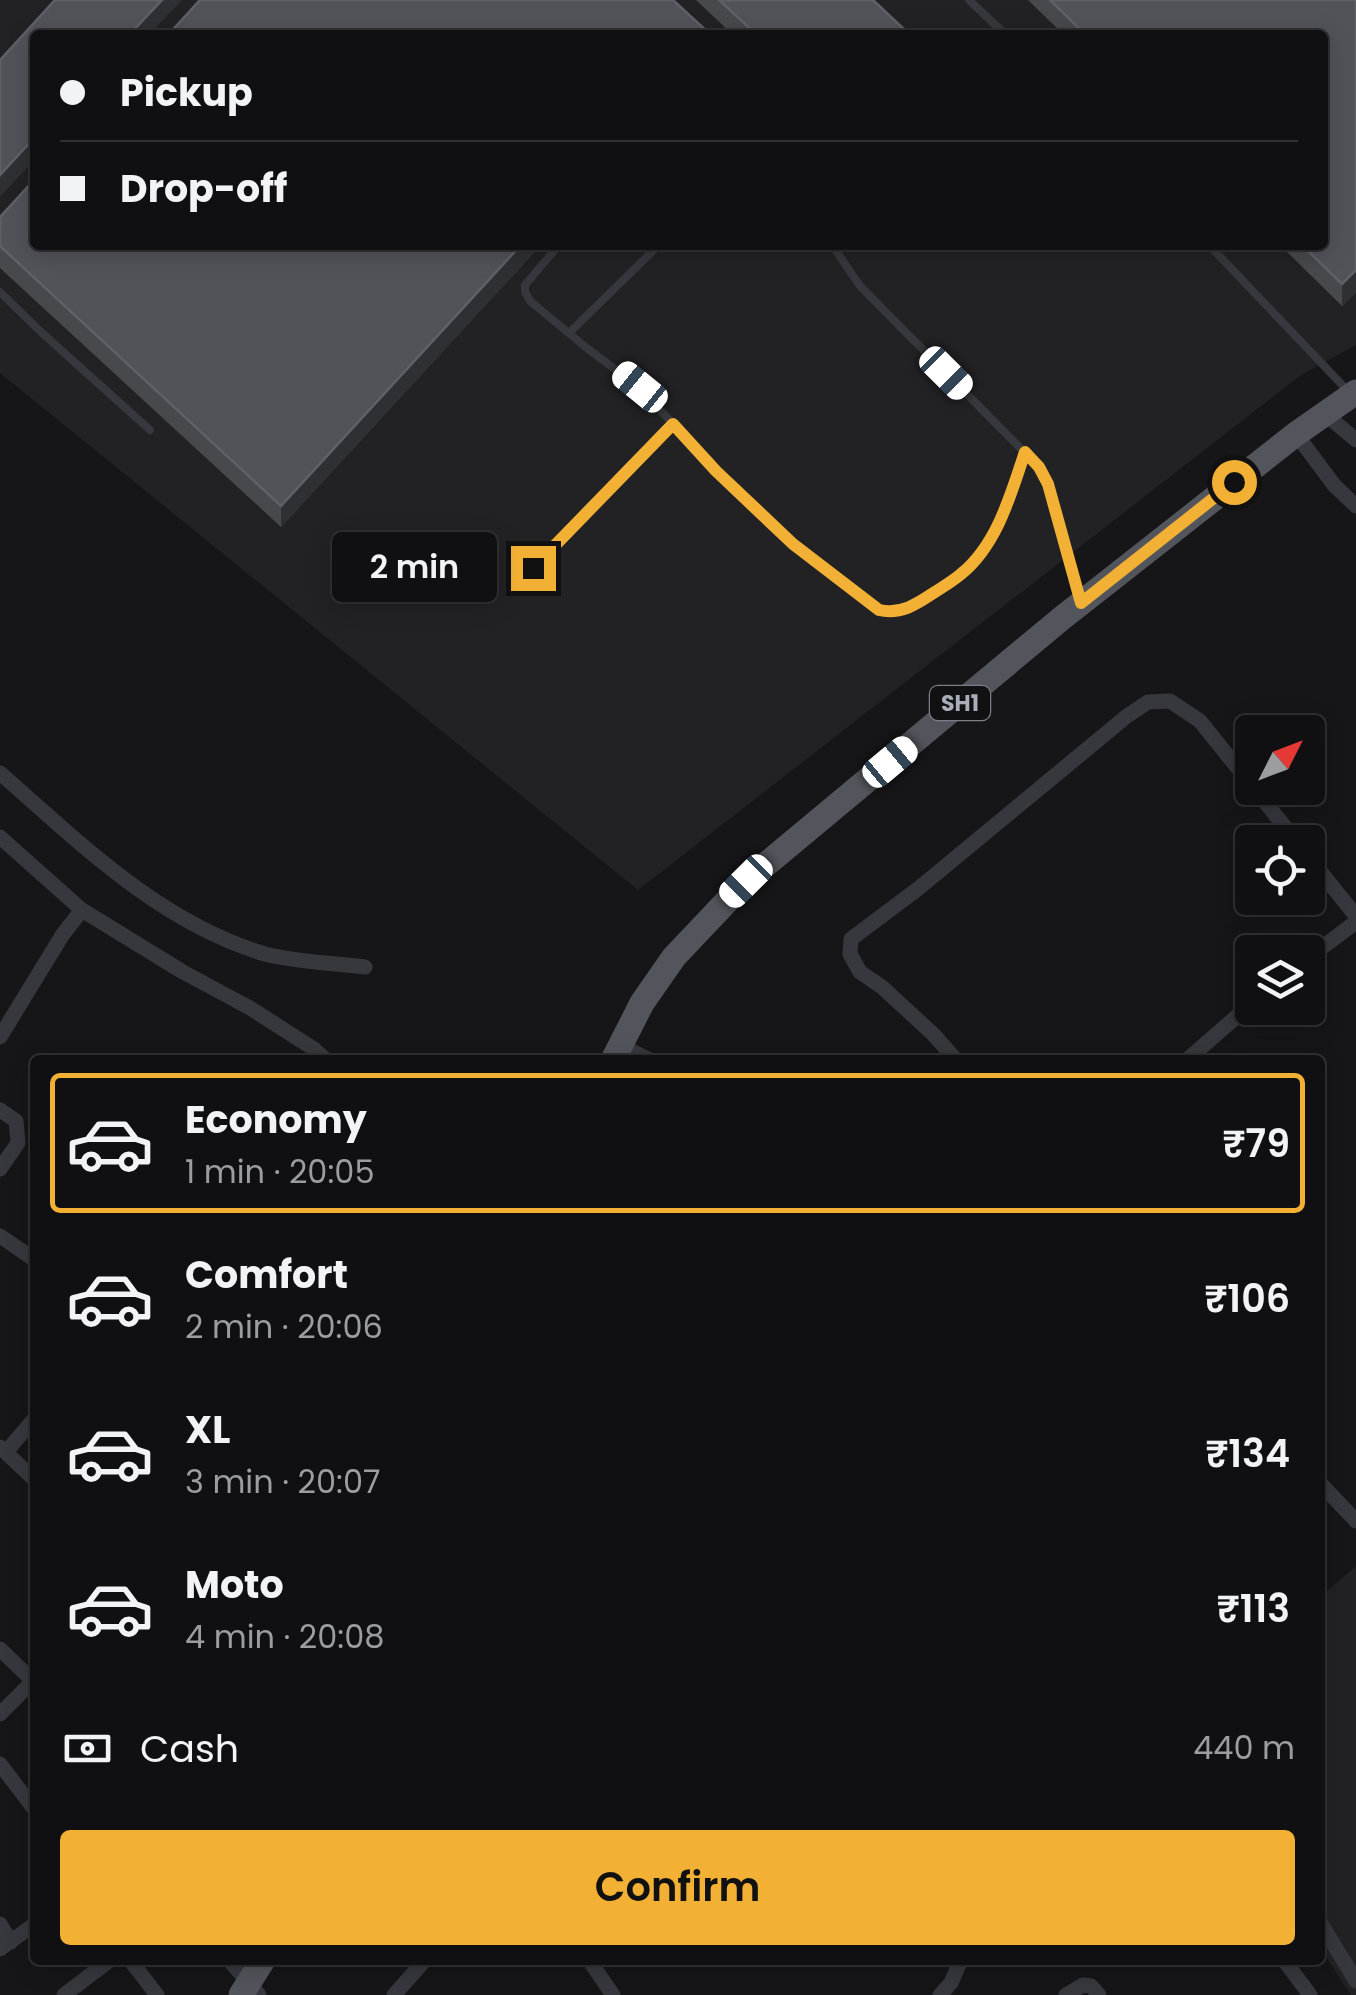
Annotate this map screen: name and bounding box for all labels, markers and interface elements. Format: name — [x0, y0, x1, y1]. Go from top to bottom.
text: Pickup — [120, 66, 253, 119]
text: Drop-off — [120, 162, 288, 215]
car — [914, 341, 978, 405]
car — [607, 356, 673, 418]
route start — [1212, 460, 1257, 505]
callout: 2 min — [333, 533, 498, 603]
text: 2 min — [370, 544, 459, 589]
route end — [511, 546, 556, 591]
road number: SH1 — [930, 686, 990, 720]
north arrow — [1235, 715, 1325, 805]
map controls — [1235, 715, 1325, 1025]
car — [857, 731, 923, 793]
button: locate — [1235, 825, 1325, 915]
car — [714, 849, 778, 913]
button: layers — [1235, 935, 1325, 1025]
text: Economy — [185, 1093, 367, 1146]
icon: car — [65, 1098, 155, 1188]
text: ₹79 — [1222, 1117, 1290, 1170]
text: 1 min · 20:05 — [185, 1149, 374, 1194]
text: Comfort — [185, 1248, 348, 1301]
icon: car — [65, 1253, 155, 1343]
text: ₹106 — [1204, 1272, 1290, 1325]
text: 2 min · 20:06 — [185, 1304, 383, 1349]
text: XL — [185, 1403, 230, 1456]
icon: car — [65, 1408, 155, 1498]
text: ₹134 — [1205, 1427, 1290, 1480]
text: 3 min · 20:07 — [185, 1459, 380, 1504]
text: Moto — [185, 1558, 284, 1611]
icon: car — [65, 1563, 155, 1653]
text: ₹113 — [1217, 1582, 1290, 1635]
text: 4 min · 20:08 — [185, 1614, 384, 1659]
icon: cash — [60, 1721, 115, 1776]
text: Cash — [140, 1722, 239, 1775]
text: 440 m — [1193, 1725, 1295, 1770]
button: Confirm — [60, 1830, 1295, 1945]

